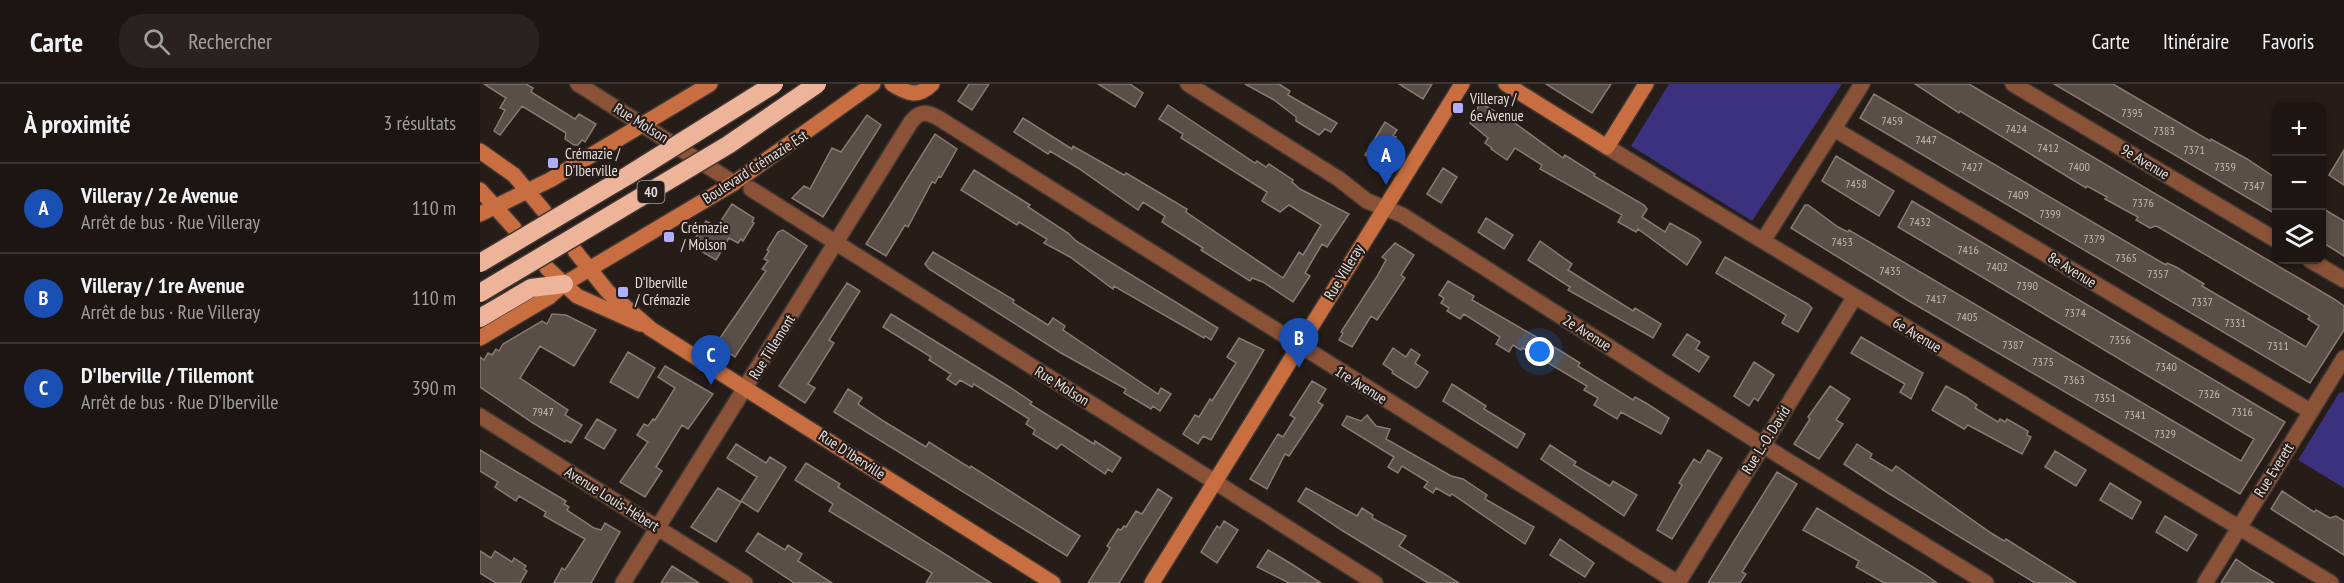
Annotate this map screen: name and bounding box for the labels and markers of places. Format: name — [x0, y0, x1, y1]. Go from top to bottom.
place label: Villeray / 6e Avenue — [1469, 89, 1524, 125]
marker: Villeray / 6e Avenue — [1451, 101, 1465, 115]
pin: A — [1366, 135, 1406, 185]
place label: Crémazie / D'Iberville — [565, 144, 621, 180]
marker: Crémazie / D'Iberville — [546, 156, 560, 170]
place label: Crémazie / Molson — [680, 218, 729, 254]
marker: Crémazie / Molson — [662, 230, 676, 244]
place label: D'Iberville / Crémazie — [634, 273, 690, 309]
marker: D'Iberville / Crémazie — [616, 285, 630, 299]
pin: B — [1280, 318, 1318, 368]
pin: C — [692, 336, 730, 385]

